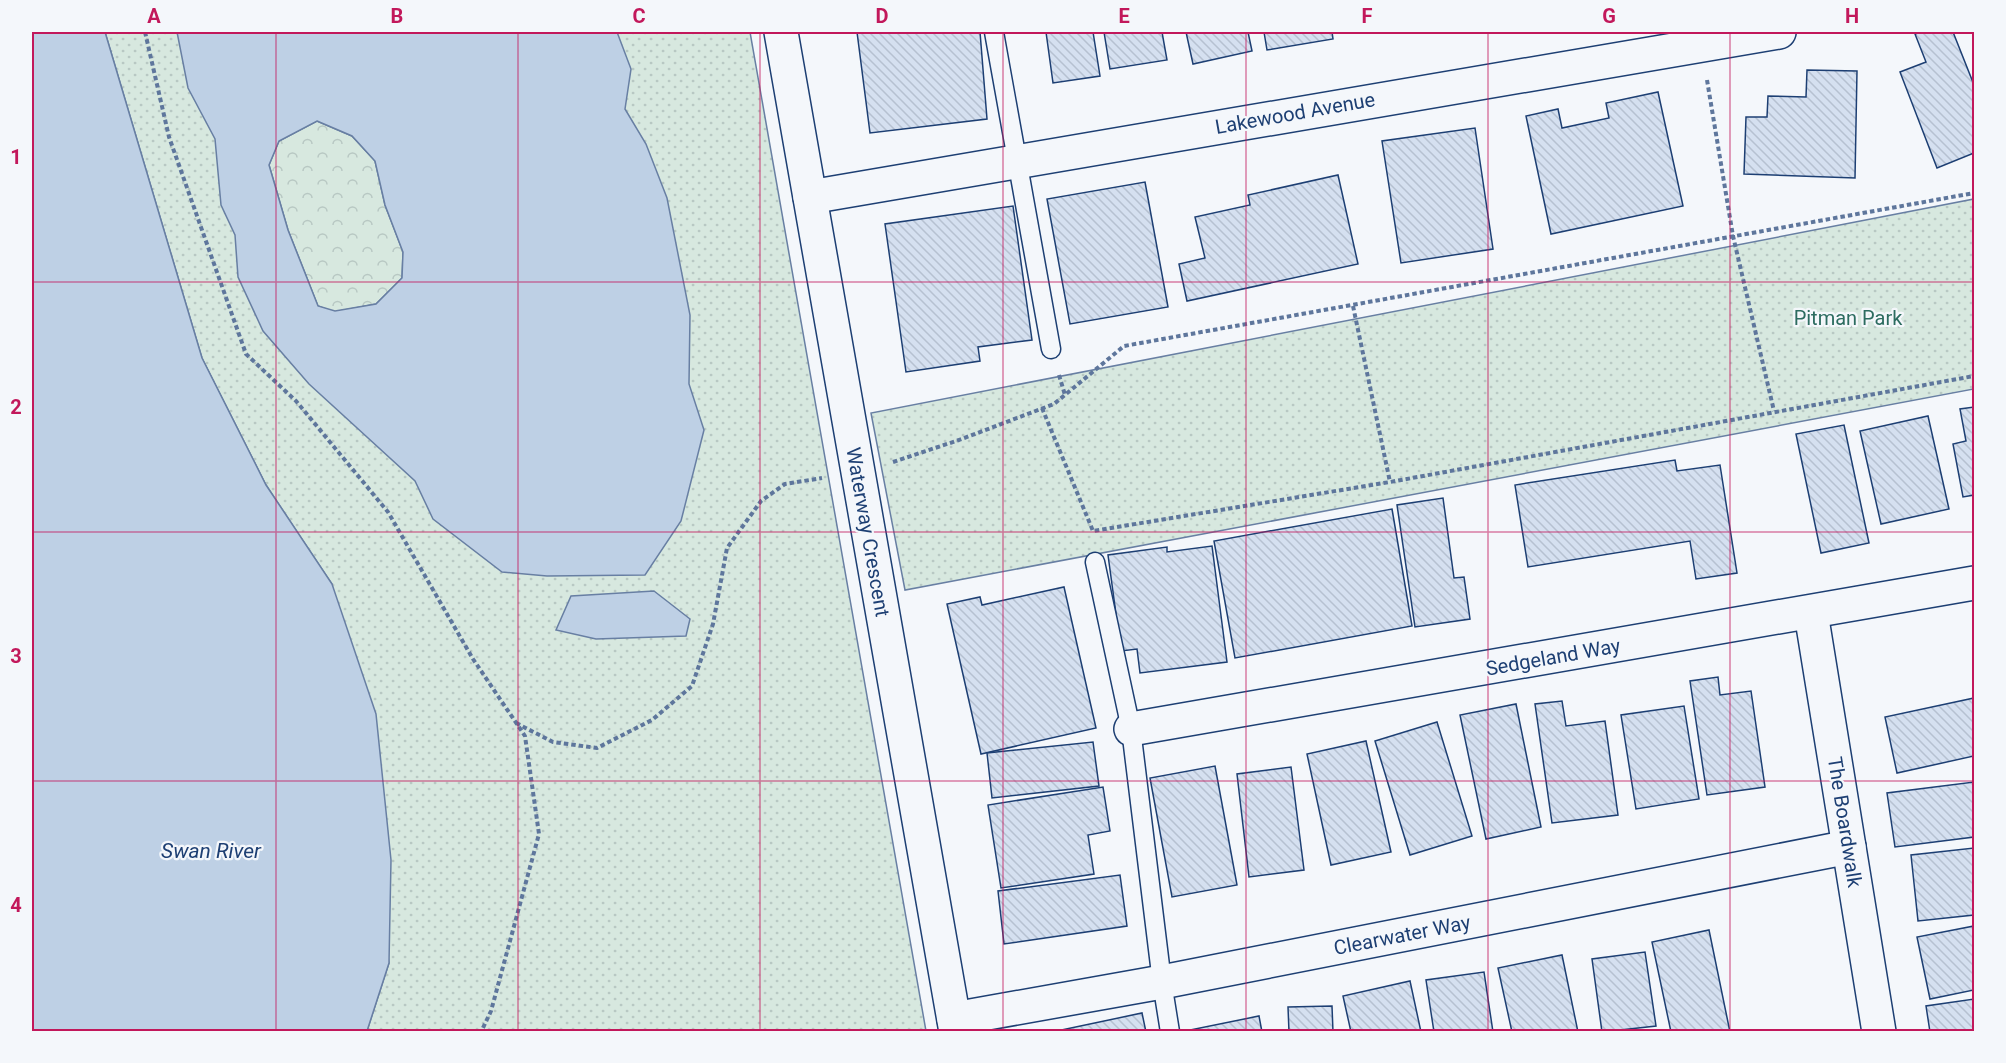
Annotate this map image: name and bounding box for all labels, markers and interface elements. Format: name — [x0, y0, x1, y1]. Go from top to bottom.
text: A — [147, 4, 161, 28]
text: B — [391, 4, 403, 28]
text: C — [632, 4, 646, 28]
text: D — [876, 4, 889, 28]
text: E — [1118, 4, 1130, 28]
text: F — [1362, 4, 1373, 28]
text: G — [1602, 4, 1616, 28]
text: H — [1845, 4, 1859, 28]
street label: Lakewood Avenue — [1213, 87, 1377, 139]
text: 1 — [10, 145, 22, 169]
park label: Pitman Park — [1794, 306, 1903, 330]
text: 2 — [10, 395, 22, 419]
street label: Waterway Crescent — [841, 445, 895, 619]
street label: Sedgeland Way — [1484, 633, 1623, 681]
text: 3 — [10, 644, 22, 668]
street label: The Boardwalk — [1823, 755, 1867, 890]
water label: Swan River — [161, 839, 262, 863]
text: 4 — [10, 893, 22, 917]
street label: Clearwater Way — [1332, 910, 1473, 960]

